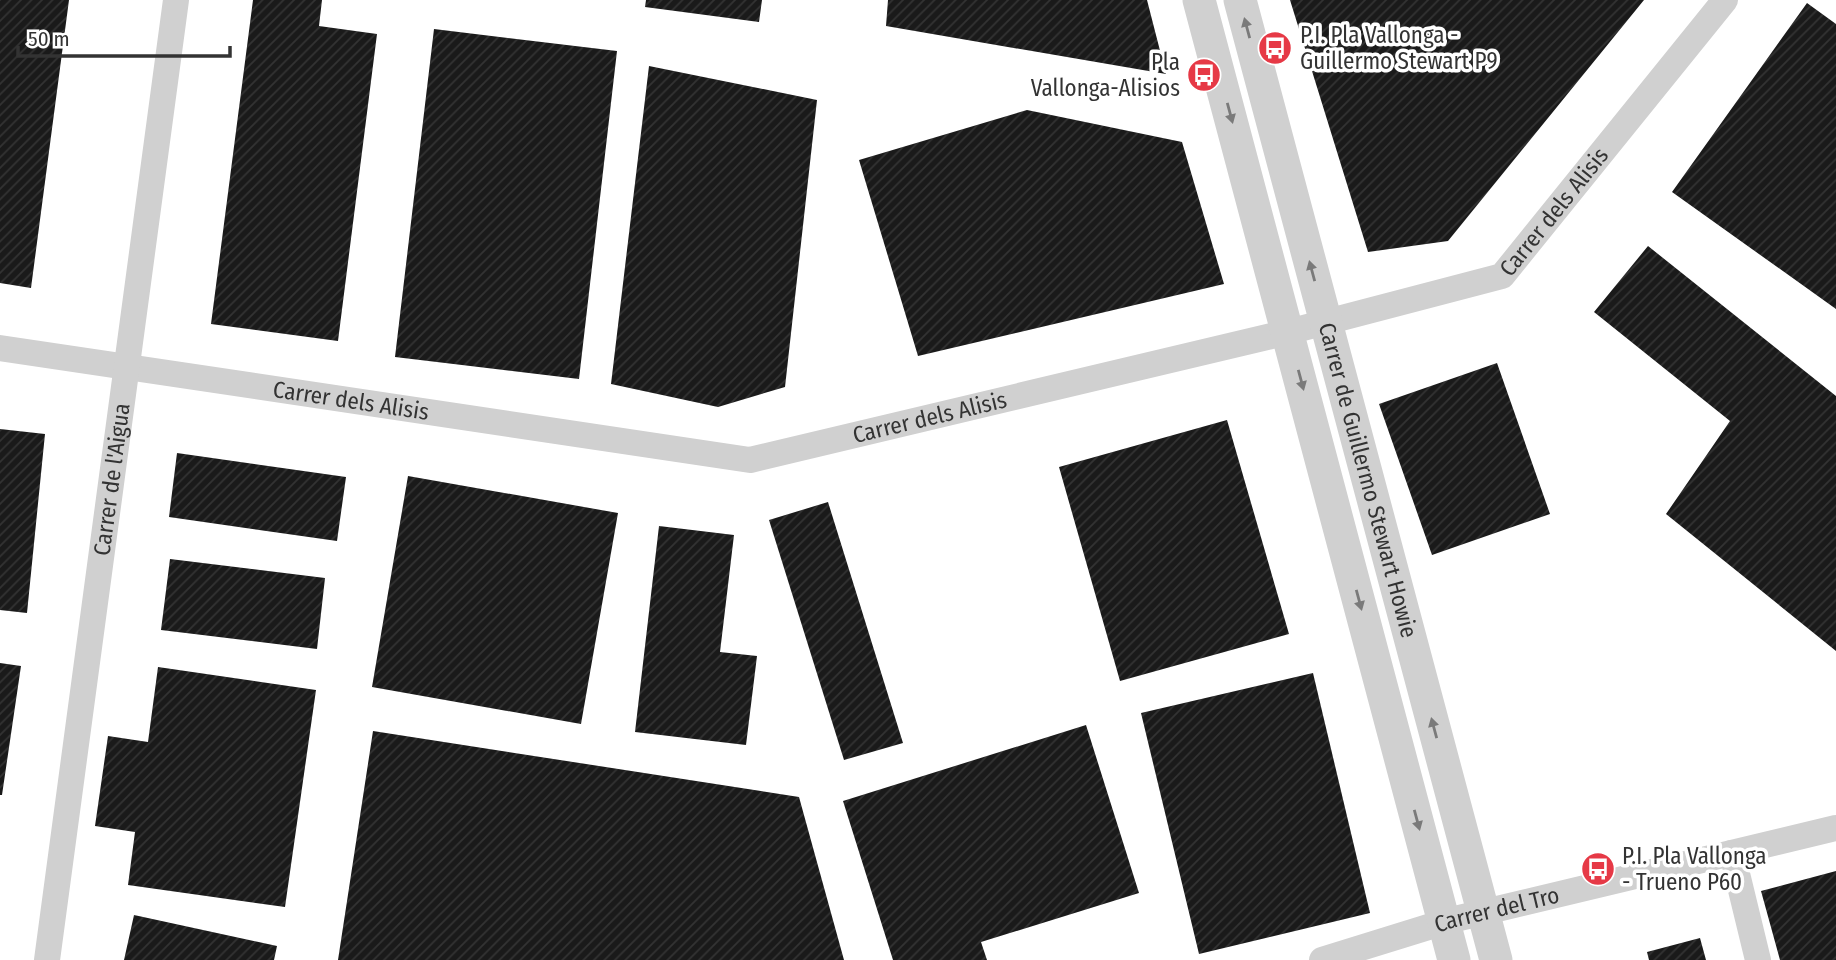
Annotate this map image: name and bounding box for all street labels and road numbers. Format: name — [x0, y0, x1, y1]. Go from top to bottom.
street label: Carrer dels Alisis — [1493, 142, 1614, 282]
street label: Carrer de Guillermo Stewart Howie — [1313, 320, 1423, 641]
street label: Carrer dels Alisis — [271, 375, 431, 426]
street label: Carrer dels Alisis — [850, 385, 1010, 449]
street label: Carrer de l'Aigua — [87, 401, 136, 557]
street label: Carrer del Tro — [1431, 881, 1562, 938]

